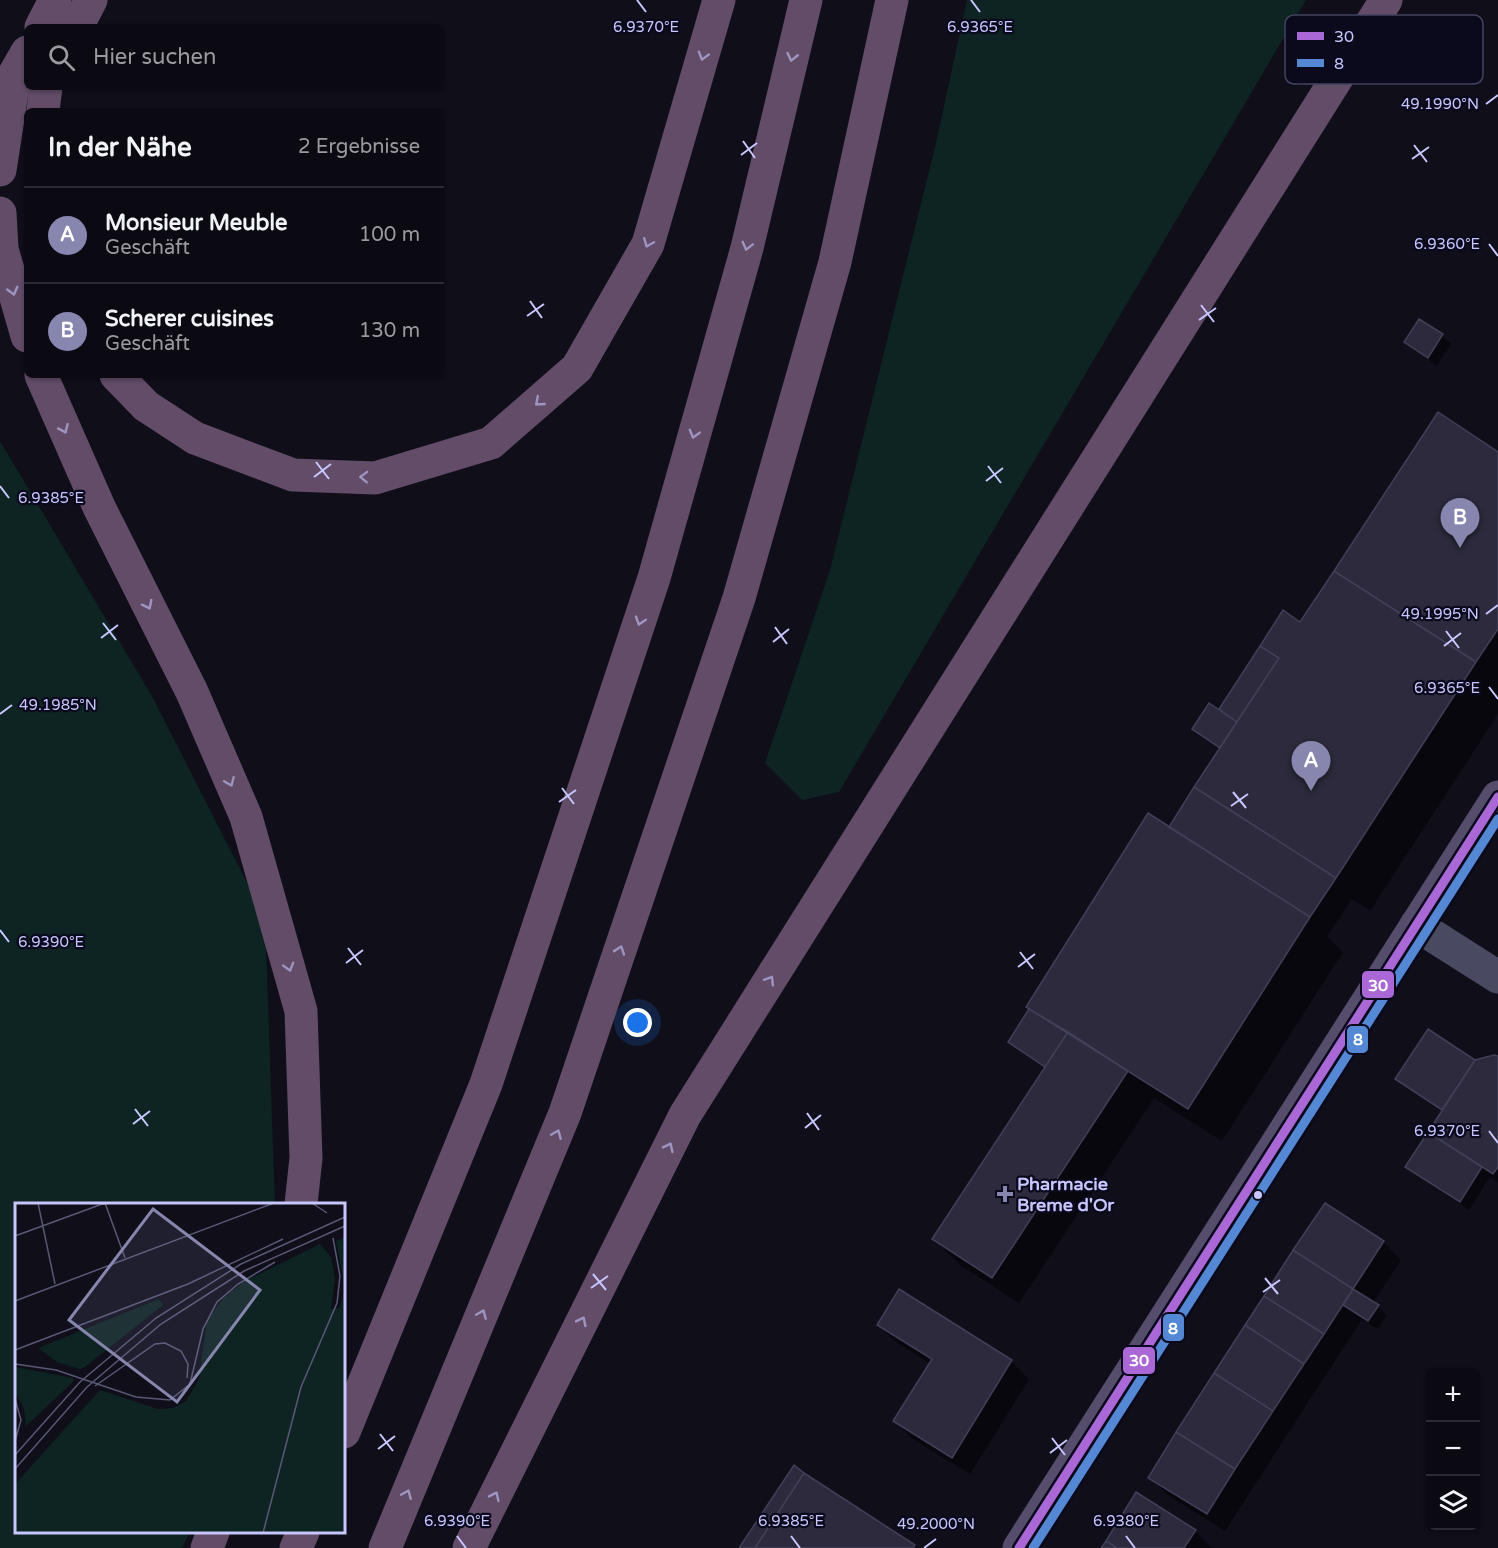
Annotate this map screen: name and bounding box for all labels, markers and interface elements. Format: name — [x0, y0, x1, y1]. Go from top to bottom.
legend — [1285, 15, 1483, 84]
text: 6.9370°E — [613, 18, 679, 36]
text: 6.9365°E — [947, 18, 1013, 36]
search box — [24, 24, 444, 90]
text: 30 — [1334, 27, 1354, 47]
icon: search — [45, 41, 78, 74]
text: Hier suchen — [93, 44, 216, 70]
one-way arrow — [698, 50, 710, 61]
one-way arrow — [787, 52, 800, 62]
text: 8 — [1334, 54, 1344, 74]
text: 49.1990°N — [1401, 95, 1479, 113]
text: In der Nähe — [48, 132, 192, 163]
text: 2 Ergebnisse — [298, 135, 420, 159]
text: Monsieur Meuble — [105, 210, 287, 236]
text: A — [60, 223, 75, 247]
text: 100 m — [359, 223, 420, 247]
text: 6.9360°E — [1414, 235, 1480, 253]
text: Geschäft — [105, 236, 190, 260]
one-way arrow — [643, 237, 655, 248]
one-way arrow — [741, 241, 754, 251]
one-way arrow — [6, 285, 18, 296]
text: Scherer cuisines — [105, 306, 274, 332]
text: B — [61, 319, 74, 343]
text: 130 m — [359, 319, 420, 343]
text: Geschäft — [105, 332, 190, 356]
one-way arrow — [535, 395, 546, 406]
one-way arrow — [57, 422, 69, 433]
one-way arrow — [689, 429, 702, 439]
one-way arrow — [360, 471, 369, 484]
text: 6.9385°E — [18, 489, 84, 507]
pin: B — [1440, 498, 1480, 548]
one-way arrow — [141, 598, 152, 609]
text: 49.1995°N — [1401, 605, 1479, 623]
one-way arrow — [634, 615, 647, 626]
text: 6.9365°E — [1414, 679, 1480, 697]
text: 49.1985°N — [19, 696, 97, 714]
pin: A — [1292, 742, 1330, 791]
one-way arrow — [223, 775, 235, 786]
text: 6.9390°E — [18, 933, 84, 951]
one-way arrow — [613, 945, 626, 956]
one-way arrow — [282, 961, 294, 972]
line badge: 30 — [1361, 970, 1395, 999]
one-way arrow — [763, 976, 774, 987]
text: 30 — [1368, 976, 1388, 996]
your location — [623, 1008, 652, 1037]
line badge: 8 — [1346, 1025, 1369, 1054]
text: 8 — [1353, 1030, 1363, 1050]
text: 6.9370°E — [1414, 1122, 1480, 1140]
one-way arrow — [549, 1129, 561, 1140]
one-way arrow — [662, 1142, 674, 1153]
place label: Pharmacie Breme d'Or — [1017, 1173, 1115, 1216]
marker: Pharmacie Breme d'Or — [998, 1187, 1012, 1201]
unlabelled marker — [1252, 1189, 1264, 1201]
inset map — [15, 1203, 345, 1533]
one-way arrow — [475, 1309, 487, 1320]
line badge: 8 — [1162, 1313, 1185, 1342]
one-way arrow — [575, 1316, 587, 1327]
text: 8 — [1168, 1319, 1178, 1339]
line badge: 30 — [1122, 1346, 1156, 1375]
text: 30 — [1129, 1351, 1149, 1371]
map controls — [1426, 1368, 1480, 1530]
button: + — [1426, 1368, 1480, 1422]
button: − — [1426, 1422, 1480, 1476]
button: layers — [1426, 1476, 1480, 1530]
one-way arrow — [400, 1489, 412, 1500]
one-way arrow — [488, 1491, 500, 1502]
text: 6.9390°E — [424, 1512, 490, 1530]
text: 6.9385°E — [758, 1512, 824, 1530]
text: 6.9380°E — [1093, 1512, 1159, 1530]
text: 49.2000°N — [897, 1515, 975, 1533]

